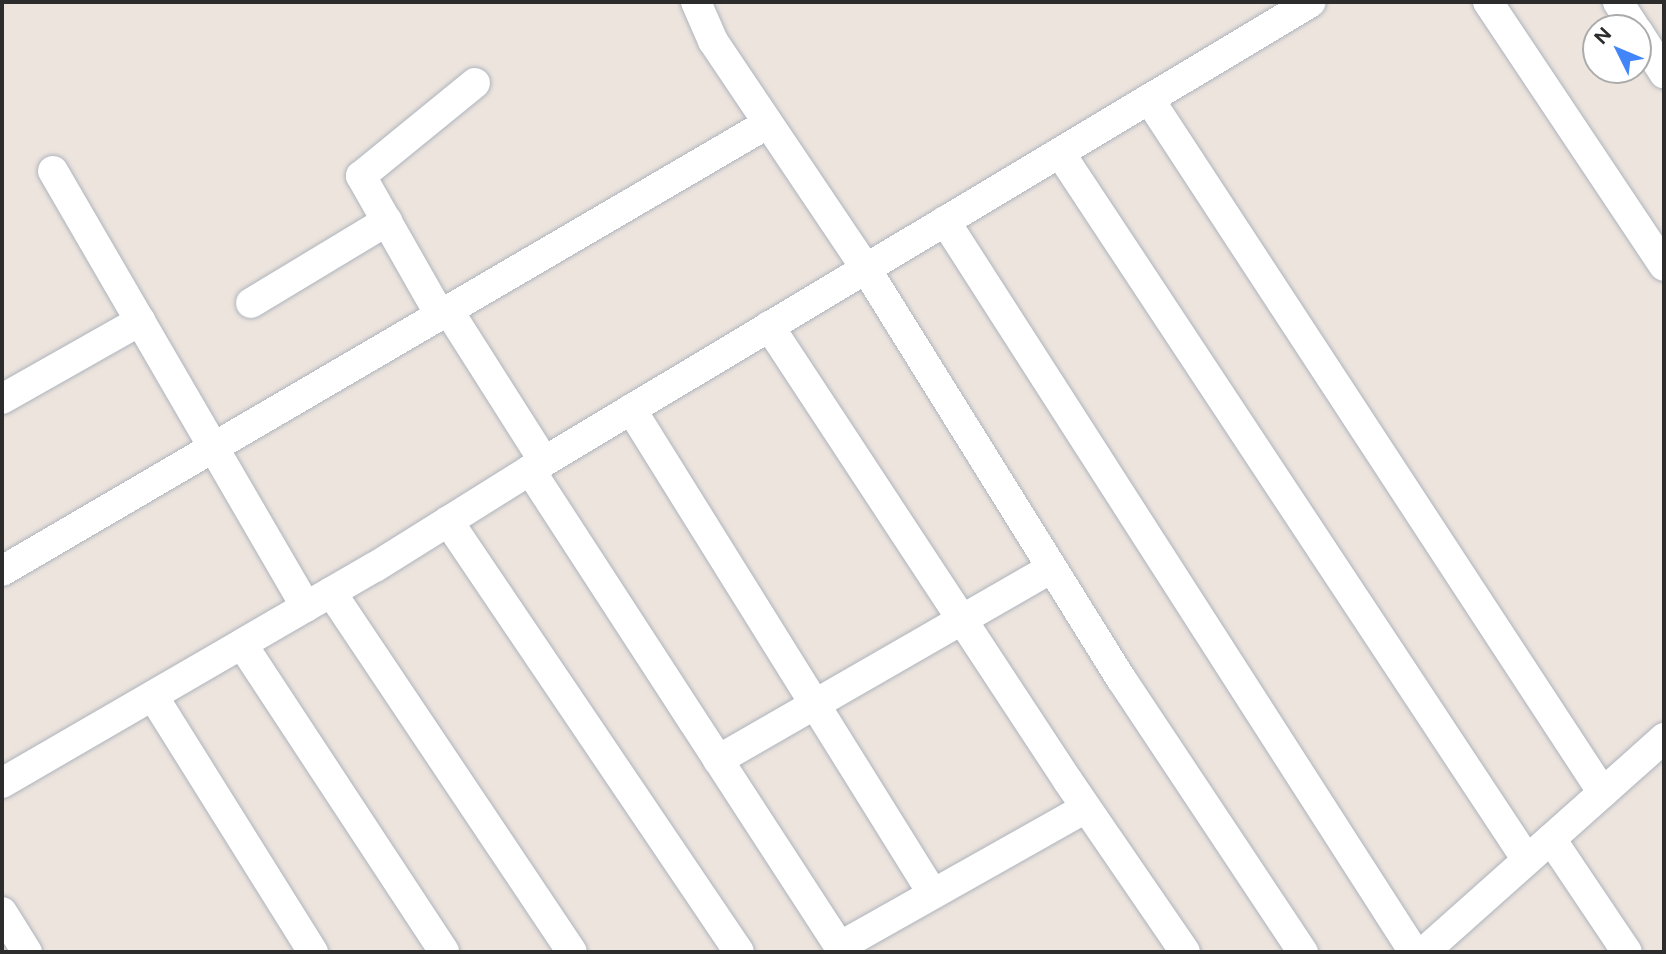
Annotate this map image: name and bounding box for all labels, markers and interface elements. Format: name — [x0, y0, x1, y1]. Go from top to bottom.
north arrow — [1582, 14, 1652, 84]
text: N — [1589, 22, 1616, 49]

